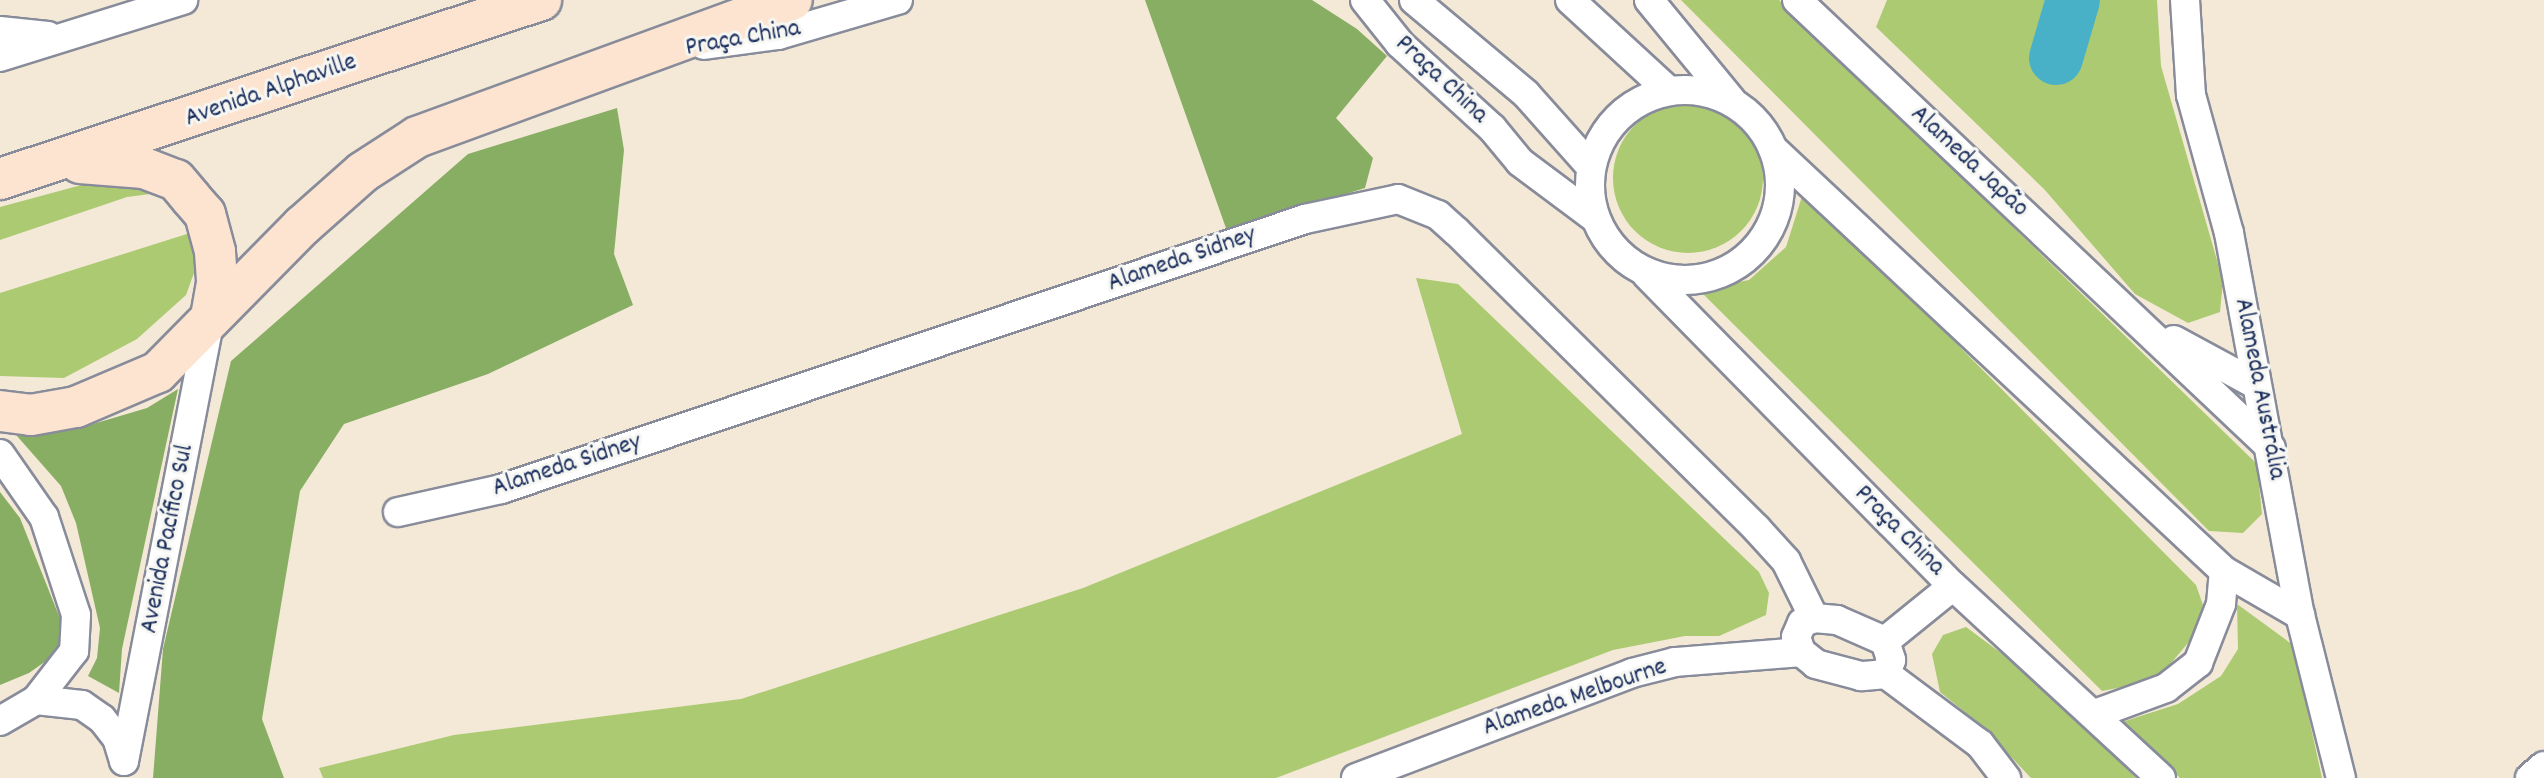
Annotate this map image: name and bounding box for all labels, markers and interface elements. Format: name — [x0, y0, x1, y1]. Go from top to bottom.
street label: Praça China — [683, 14, 803, 64]
street label: Praça China — [1388, 29, 1494, 131]
street label: Avenida Alphaville — [181, 47, 361, 135]
street label: Alameda Japão — [1903, 99, 2035, 225]
street label: Alameda Sidney — [1104, 220, 1260, 300]
street label: Alameda Austrália — [2226, 296, 2292, 482]
street label: Alameda Sidney — [489, 427, 645, 505]
street label: Avenida Pacífico Sul — [134, 442, 202, 636]
street label: Praça China — [1847, 479, 1951, 583]
street label: Alameda Melbourne — [1479, 652, 1671, 744]

